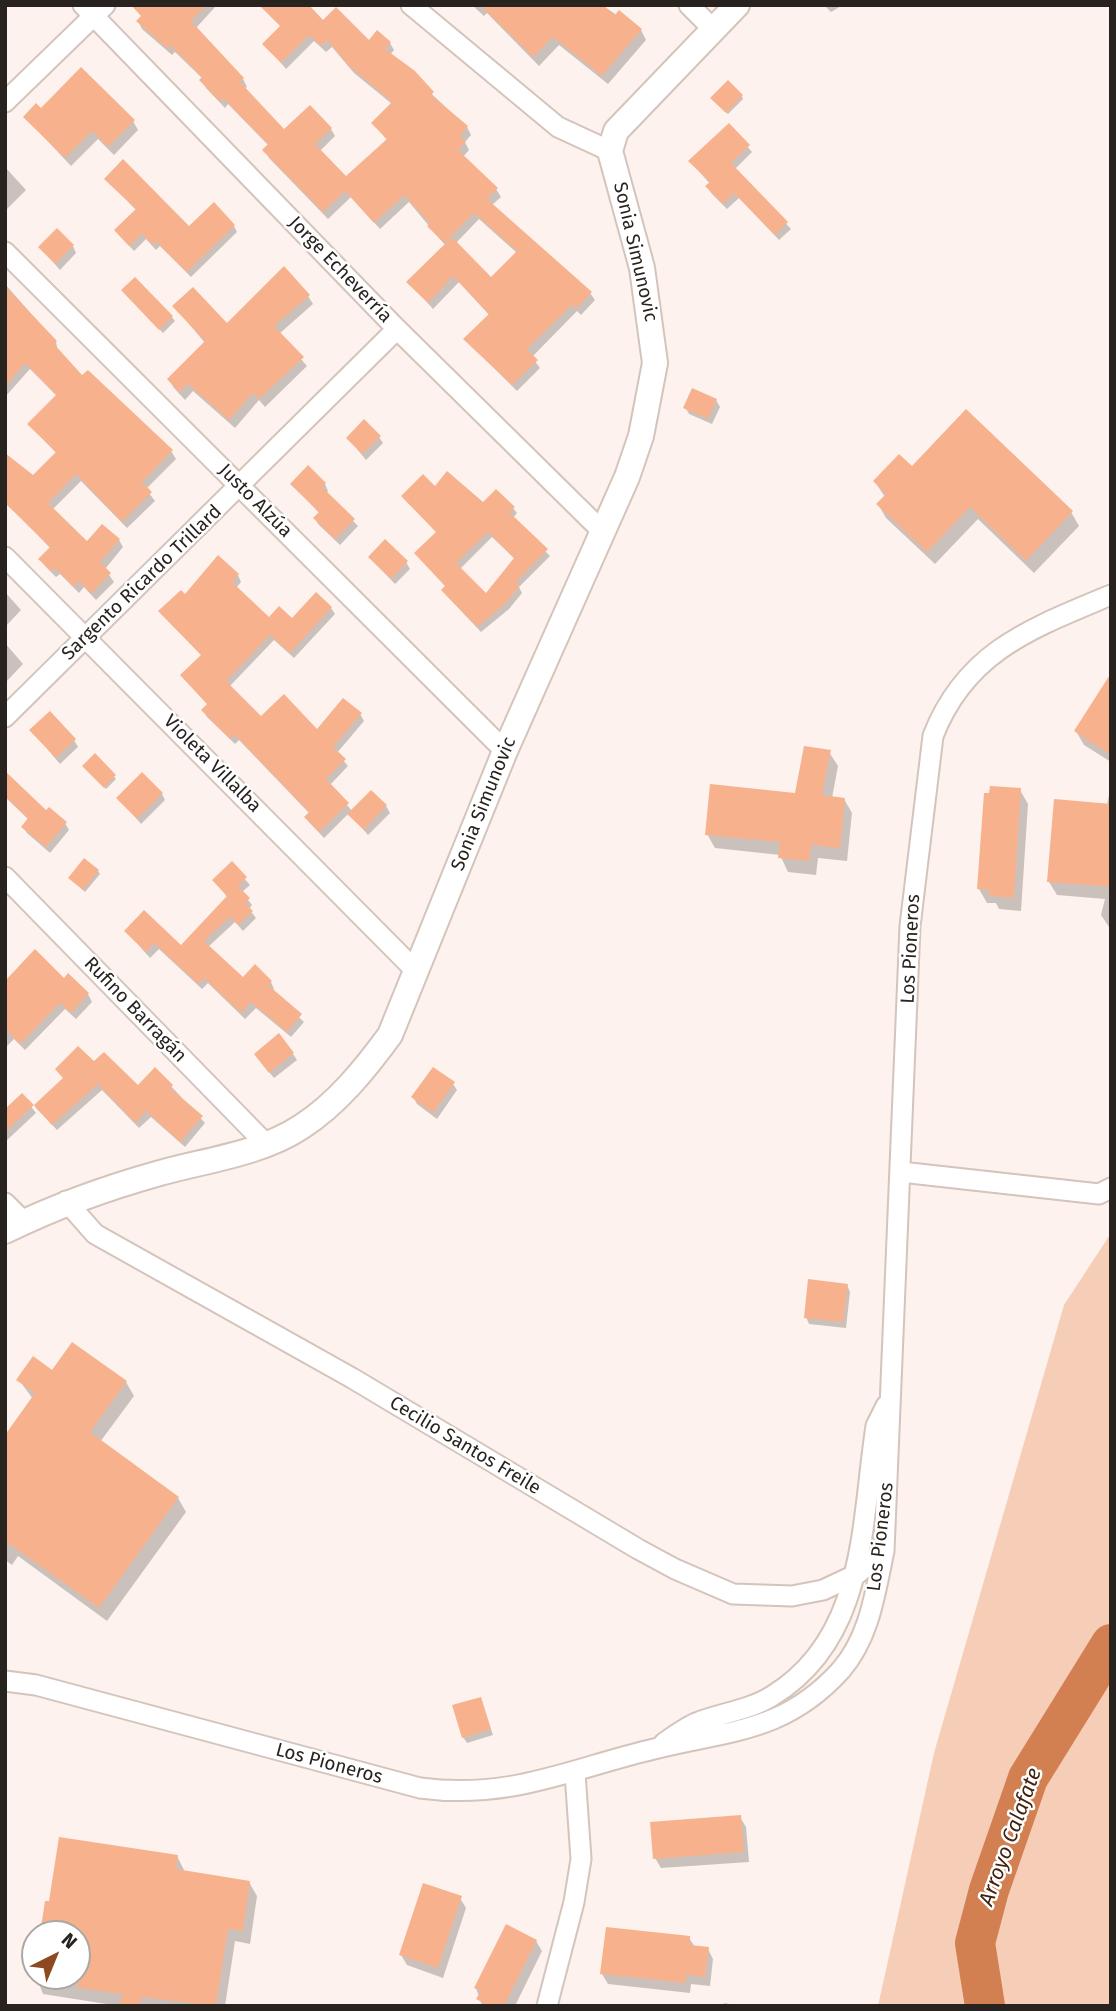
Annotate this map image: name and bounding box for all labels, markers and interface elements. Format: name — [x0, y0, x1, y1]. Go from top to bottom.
street label: Sonia Simunovic — [608, 180, 662, 324]
street label: Jorge Echeverría — [283, 212, 397, 328]
street label: Justo Alzúa — [213, 459, 297, 543]
street label: Sargento Ricardo Trillard — [57, 501, 227, 665]
street label: Violeta Villalba — [158, 710, 266, 818]
street label: Sonia Simunovic — [447, 734, 521, 874]
street label: Los Pioneros — [897, 894, 925, 1004]
street label: Rufino Barragán — [79, 953, 191, 1067]
street label: Cecilio Santos Freile — [385, 1392, 545, 1500]
street label: Los Pioneros — [863, 1481, 899, 1593]
street label: Los Pioneros — [273, 1739, 385, 1789]
water label: Arroyo Calafate — [974, 1765, 1048, 1909]
north arrow — [21, 1920, 91, 1990]
text: N — [57, 1928, 82, 1953]

